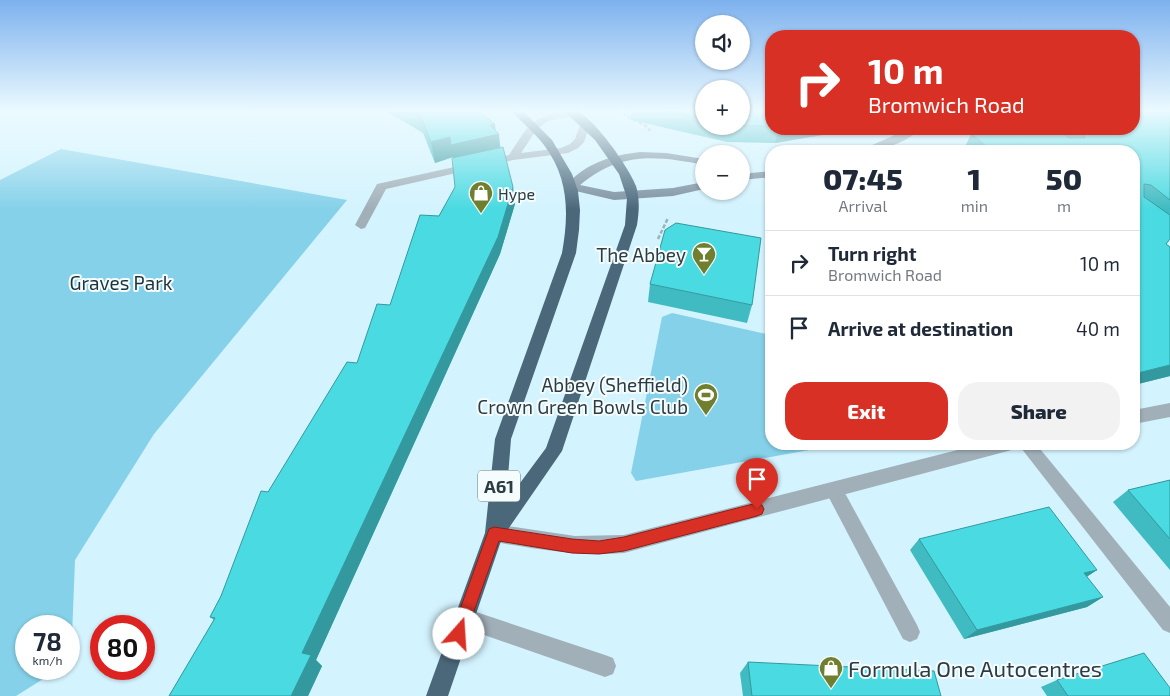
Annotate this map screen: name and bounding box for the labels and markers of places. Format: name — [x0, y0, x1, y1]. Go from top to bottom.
shop icon: Hype — [468, 180, 494, 214]
place label: Hype — [498, 184, 535, 203]
bar icon: The Abbey — [691, 241, 717, 275]
place label: The Abbey — [596, 243, 686, 266]
place label: Abbey (Sheffield) Crown Green Bowls Club — [477, 373, 688, 418]
sports icon: Abbey (Sheffield) Crown Green Bowls Club — [693, 382, 719, 416]
pin — [736, 458, 778, 509]
shop icon: Formula One Autocentres — [818, 655, 844, 689]
place label: Formula One Autocentres — [848, 655, 1102, 681]

